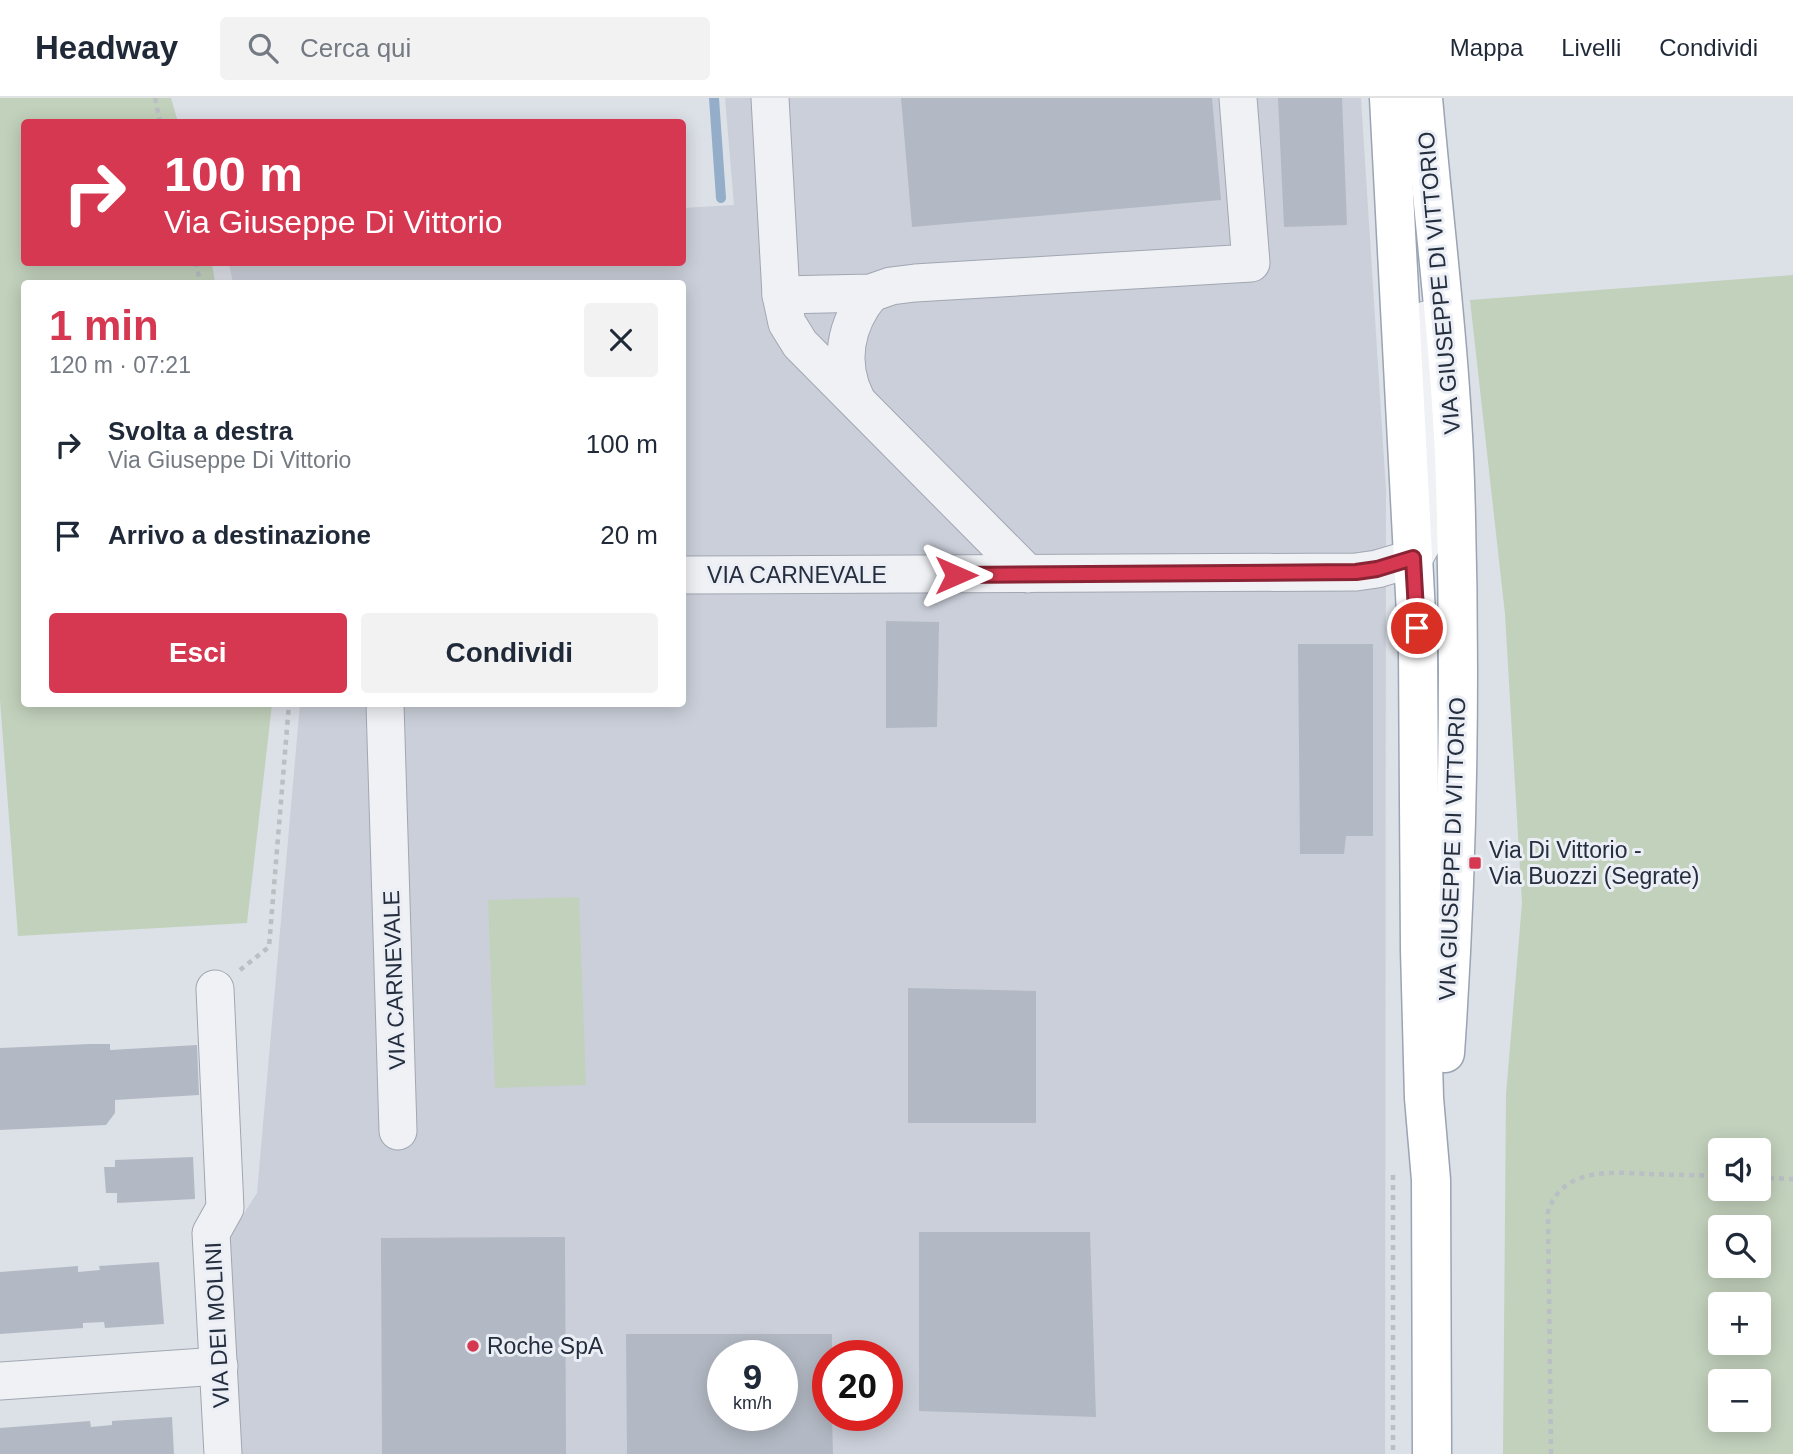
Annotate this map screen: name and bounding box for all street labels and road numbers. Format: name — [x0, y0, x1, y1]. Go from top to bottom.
street label: VIA GIUSEPPE DI VITTORIO — [1413, 131, 1465, 435]
street label: VIA CARNEVALE — [707, 562, 887, 588]
street label: VIA GIUSEPPE DI VITTORIO — [1434, 697, 1470, 1001]
street label: VIA CARNEVALE — [378, 890, 410, 1070]
street label: VIA DEI MOLINI — [200, 1241, 234, 1409]

